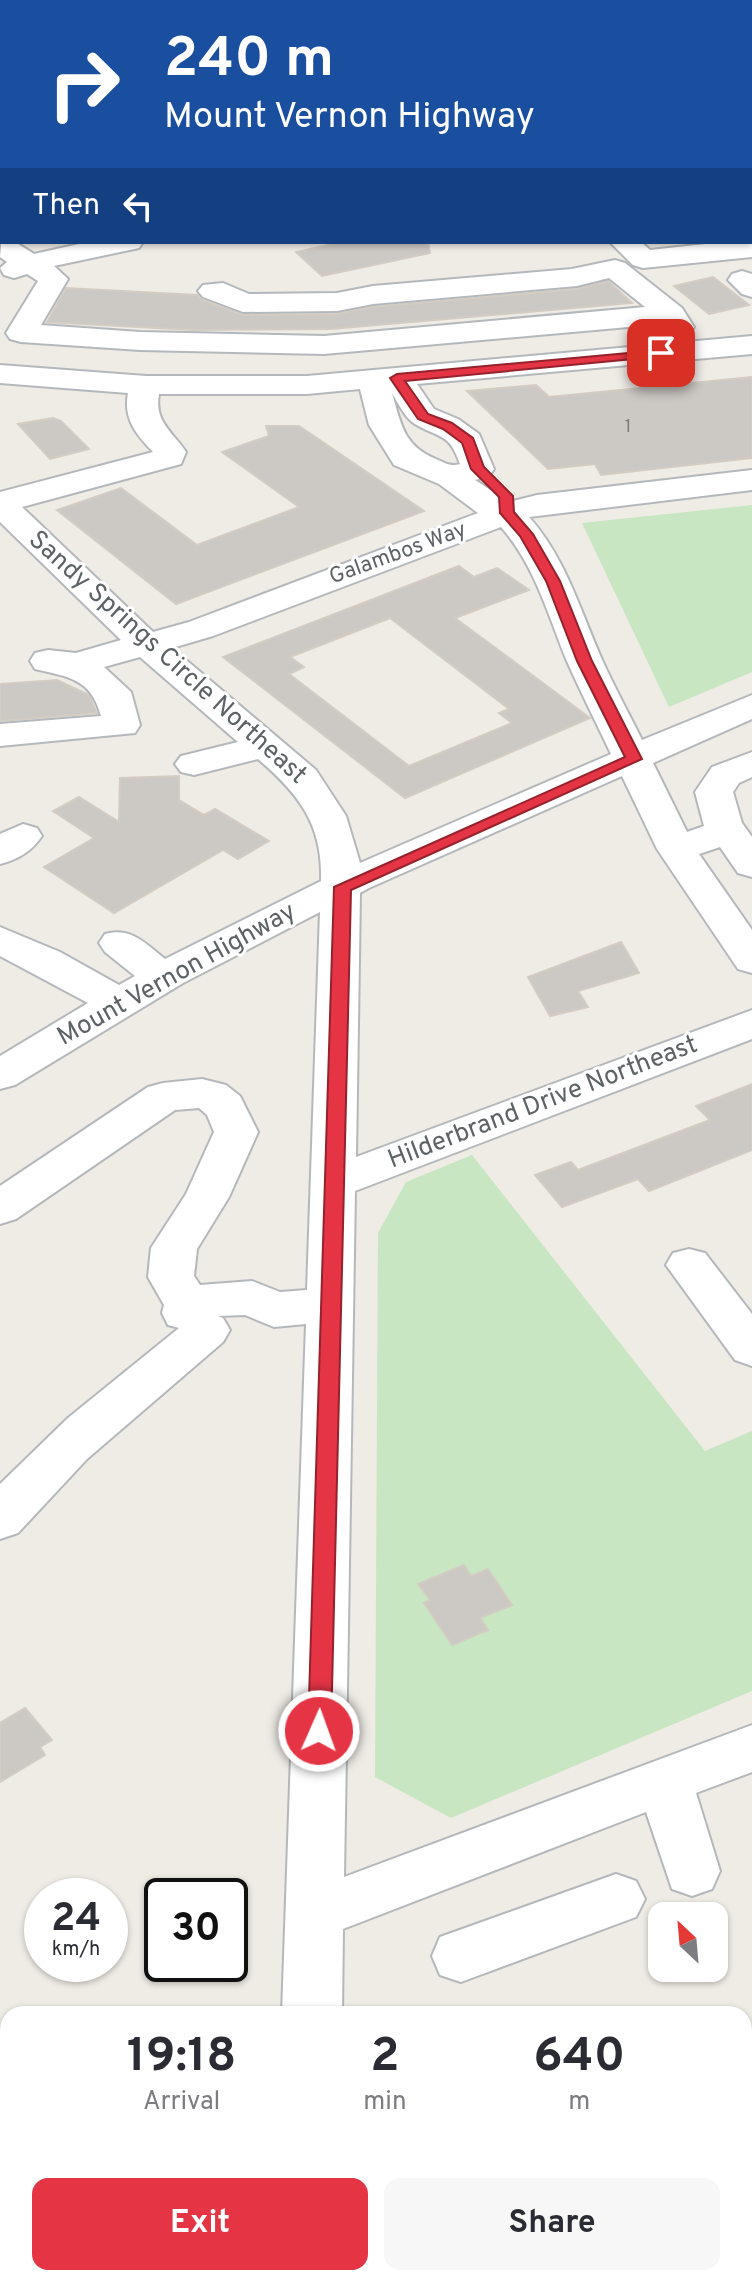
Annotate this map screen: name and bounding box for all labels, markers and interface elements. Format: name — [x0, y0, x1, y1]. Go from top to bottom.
text: 240 m — [164, 26, 334, 96]
icon: right — [32, 32, 136, 136]
text: Mount Vernon Highway — [164, 95, 535, 141]
icon: left — [116, 184, 160, 228]
text: Then — [32, 188, 100, 225]
pin — [627, 319, 695, 387]
icon: arrive — [639, 331, 683, 375]
house number: 1 — [625, 416, 631, 439]
street label: Galambos Way — [326, 517, 470, 591]
street label: Sandy Springs Circle Northeast — [21, 524, 313, 792]
street label: Mount Vernon Highway — [52, 896, 302, 1054]
street label: Hilderbrand Drive Northeast — [384, 1029, 702, 1177]
position arrow — [277, 1689, 361, 1773]
speed limit sign: 30 — [144, 1878, 248, 1982]
text: 24 — [51, 1895, 101, 1945]
north arrow — [648, 1902, 728, 1982]
map controls — [648, 1902, 728, 1982]
text: km/h — [52, 1937, 100, 1963]
text: 19:18 — [127, 2028, 237, 2088]
text: 2 — [370, 2028, 400, 2088]
text: 640 — [533, 2028, 625, 2088]
text: Arrival — [143, 2086, 220, 2119]
text: min — [363, 2086, 407, 2119]
text: m — [568, 2086, 590, 2119]
button: Exit — [32, 2178, 368, 2270]
button: Share — [384, 2178, 720, 2270]

